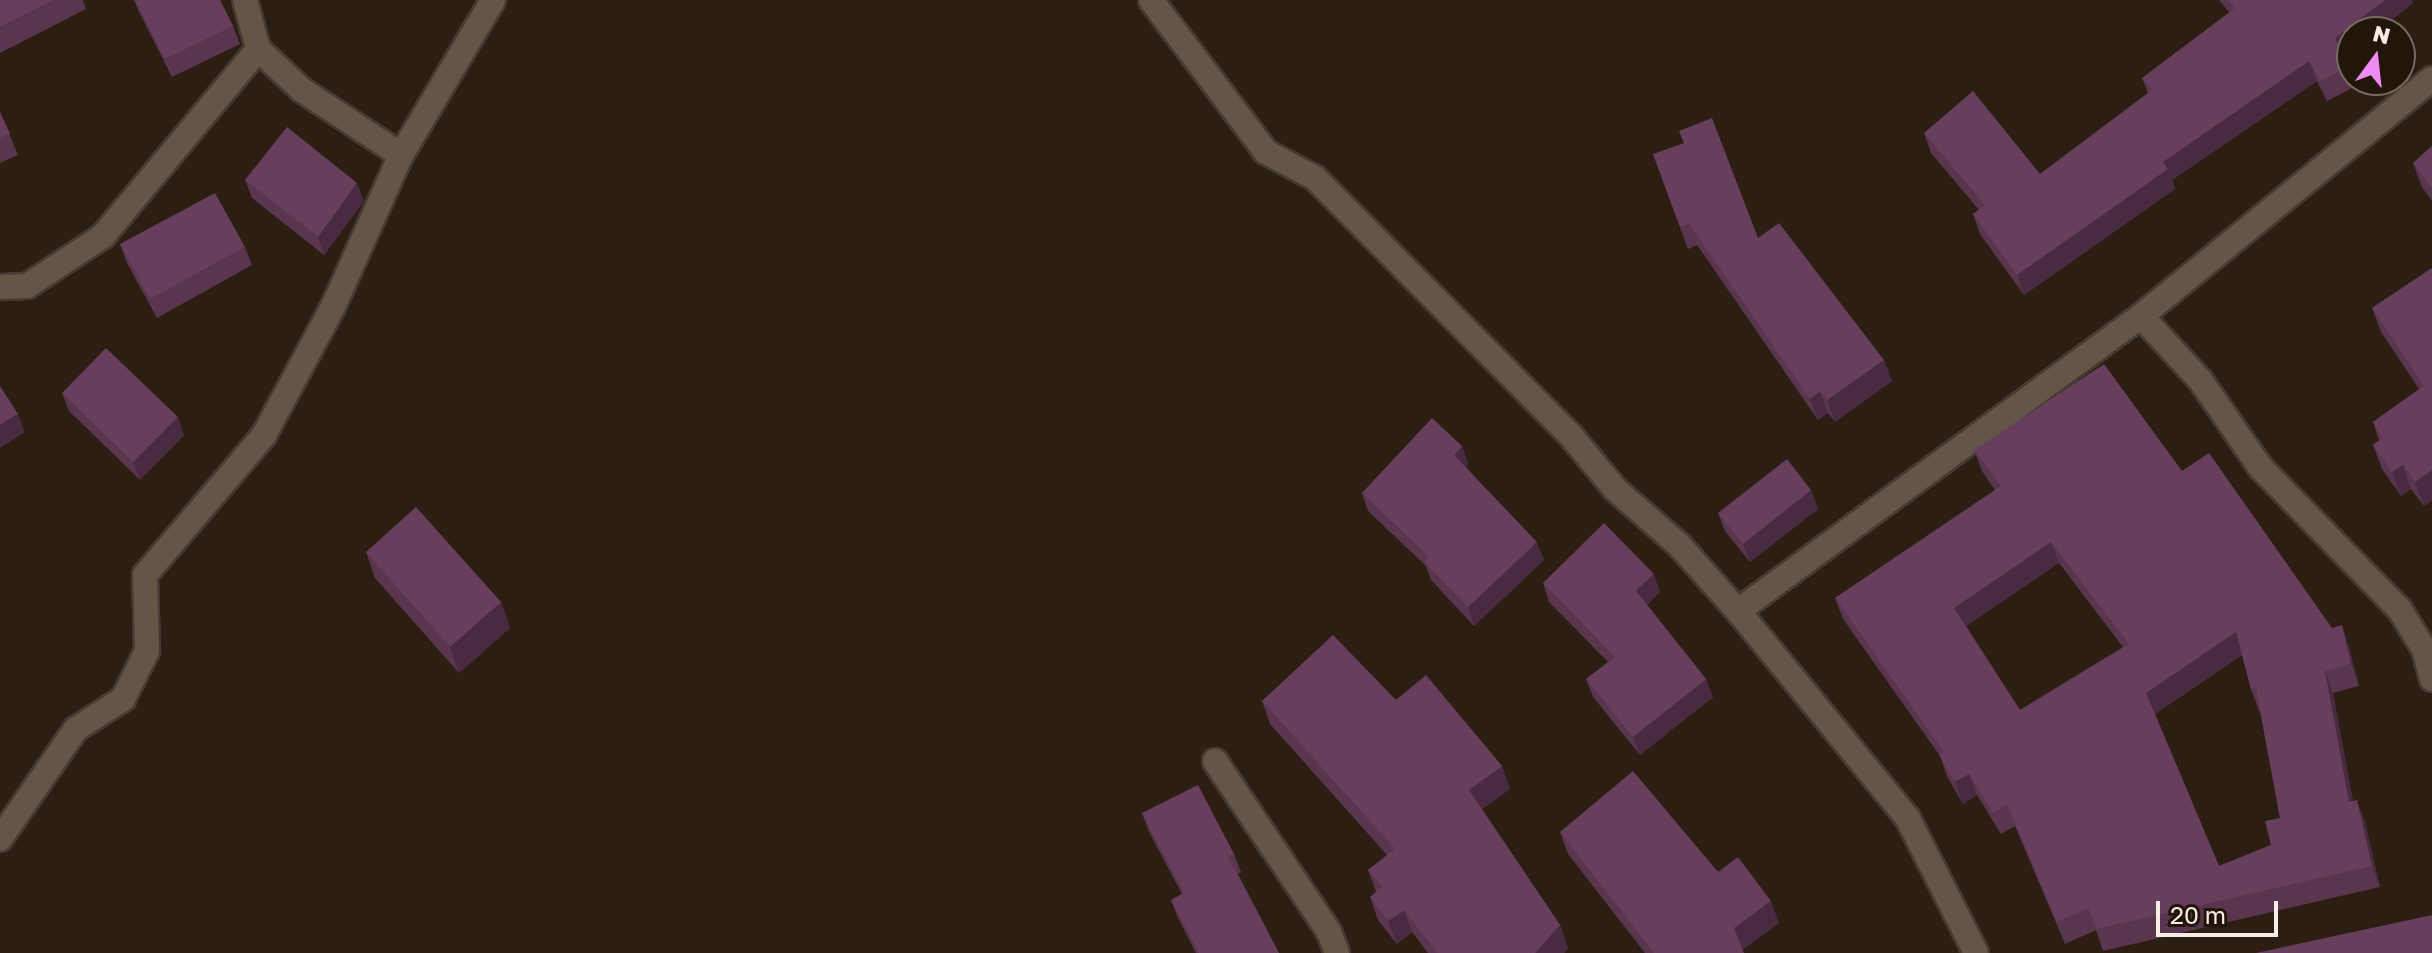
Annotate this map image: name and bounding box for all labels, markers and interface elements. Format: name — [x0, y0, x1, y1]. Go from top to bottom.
north arrow — [2336, 16, 2416, 96]
text: N — [2370, 19, 2393, 49]
scale bar — [2160, 885, 2282, 935]
text: 20 m — [2170, 900, 2226, 929]

